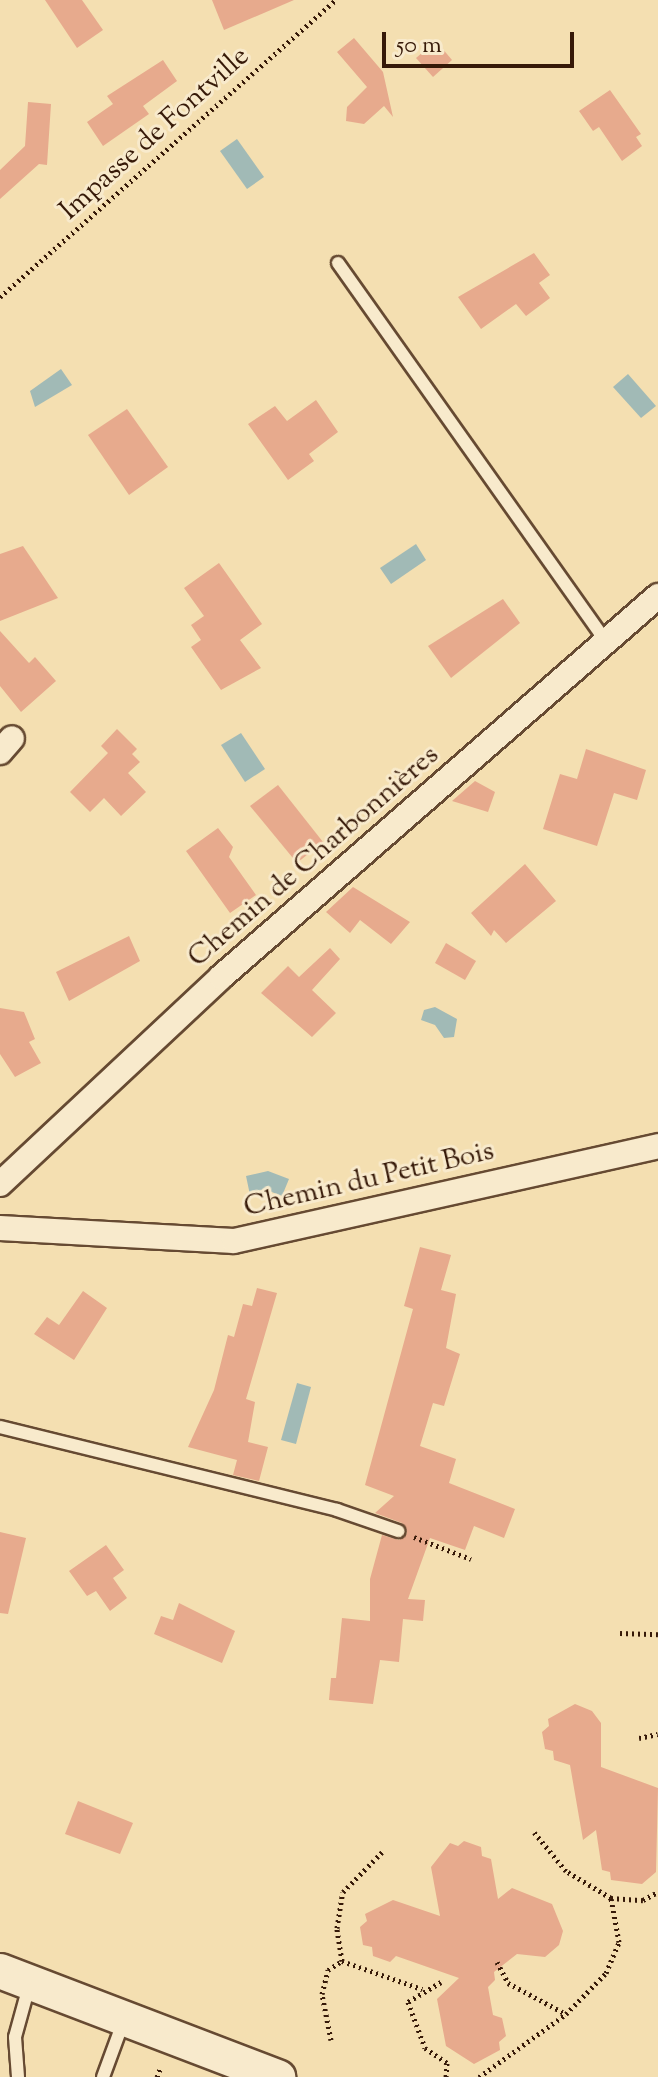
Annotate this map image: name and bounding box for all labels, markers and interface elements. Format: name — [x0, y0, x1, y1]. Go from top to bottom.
scale bar — [386, 16, 578, 66]
text: 50 m — [396, 29, 442, 63]
street label: Impasse de Fontville — [53, 40, 257, 228]
street label: Chemin de Charbonnières — [182, 739, 446, 975]
street label: Chemin du Petit Bois — [241, 1135, 497, 1225]

